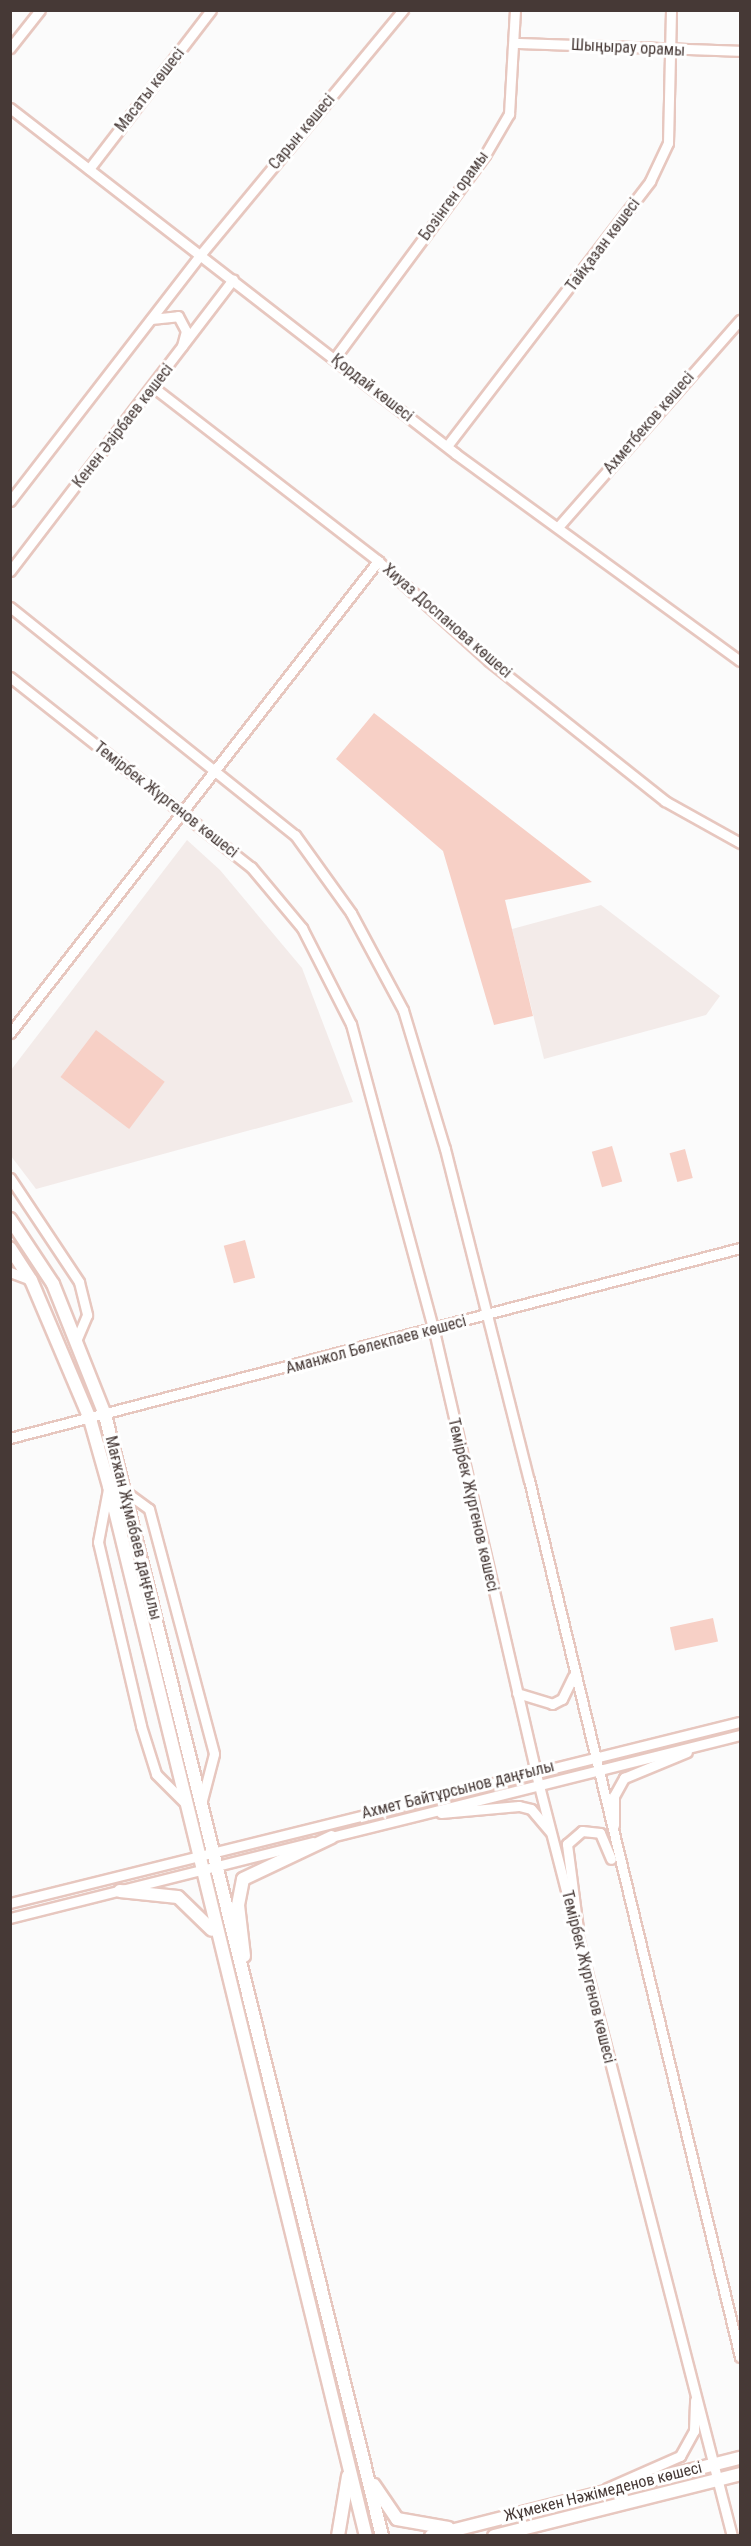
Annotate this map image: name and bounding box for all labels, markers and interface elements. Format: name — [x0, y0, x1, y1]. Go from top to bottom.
street label: Шыңырау орамы — [571, 35, 685, 61]
street label: Масаты көшесі — [111, 44, 189, 136]
street label: Сарын көшесі — [265, 90, 339, 174]
street label: Бозінген орамы — [415, 148, 493, 244]
street label: Тайқазан көшесі — [562, 195, 644, 295]
street label: Қордай көшесі — [327, 350, 417, 426]
street label: Кенен Әзірбаев көшесі — [69, 360, 177, 492]
street label: Ахметбеков көшесі — [600, 368, 698, 478]
street label: Хиуаз Доспанова көшесі — [379, 560, 515, 682]
street label: Темірбек Жүргенов көшесі — [90, 738, 242, 862]
street label: Аманжол Бөлекпаев көшесі — [284, 1312, 468, 1378]
street label: Темірбек Жүргенов көшесі — [444, 1416, 502, 1594]
street label: Мағжан Жұмабаев даңғылы — [101, 1434, 165, 1622]
street label: Ахмет Байтұрсынов даңғылы — [360, 1757, 556, 1823]
street label: Темірбек Жүргенов көшесі — [557, 1889, 619, 2065]
street label: Жұмекен Нәжімеденов көшесі — [502, 2458, 704, 2526]

